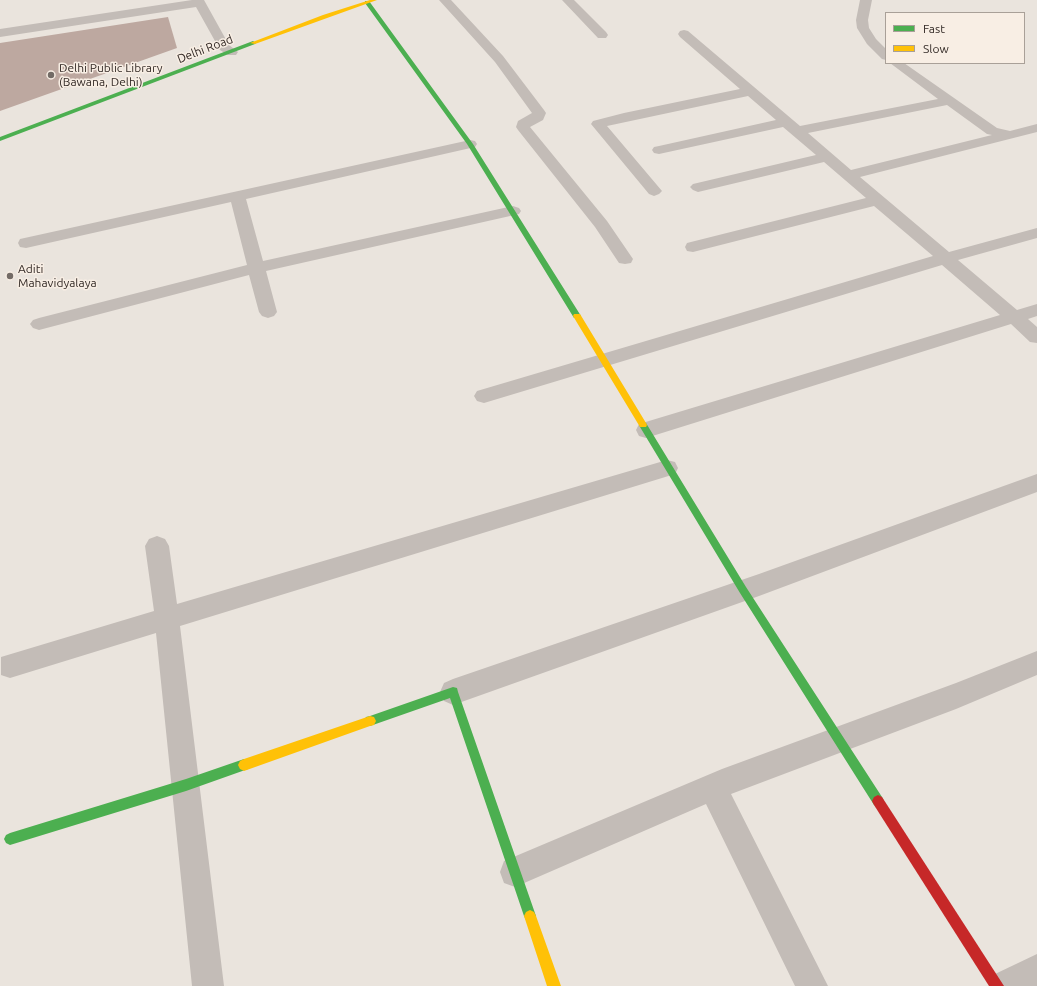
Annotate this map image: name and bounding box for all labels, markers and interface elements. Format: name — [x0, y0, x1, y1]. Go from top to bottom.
legend — [885, 12, 1025, 64]
text: Fast — [923, 22, 945, 35]
street label: Delhi Road — [175, 32, 235, 66]
text: Slow — [923, 42, 949, 55]
place label: Delhi Public Library (Bawana, Delhi) — [59, 61, 163, 89]
marker: Delhi Public Library (Bawana, Delhi) — [46, 70, 56, 80]
place label: Aditi Mahavidyalaya — [18, 262, 97, 290]
marker: Aditi Mahavidyalaya — [5, 271, 15, 281]

